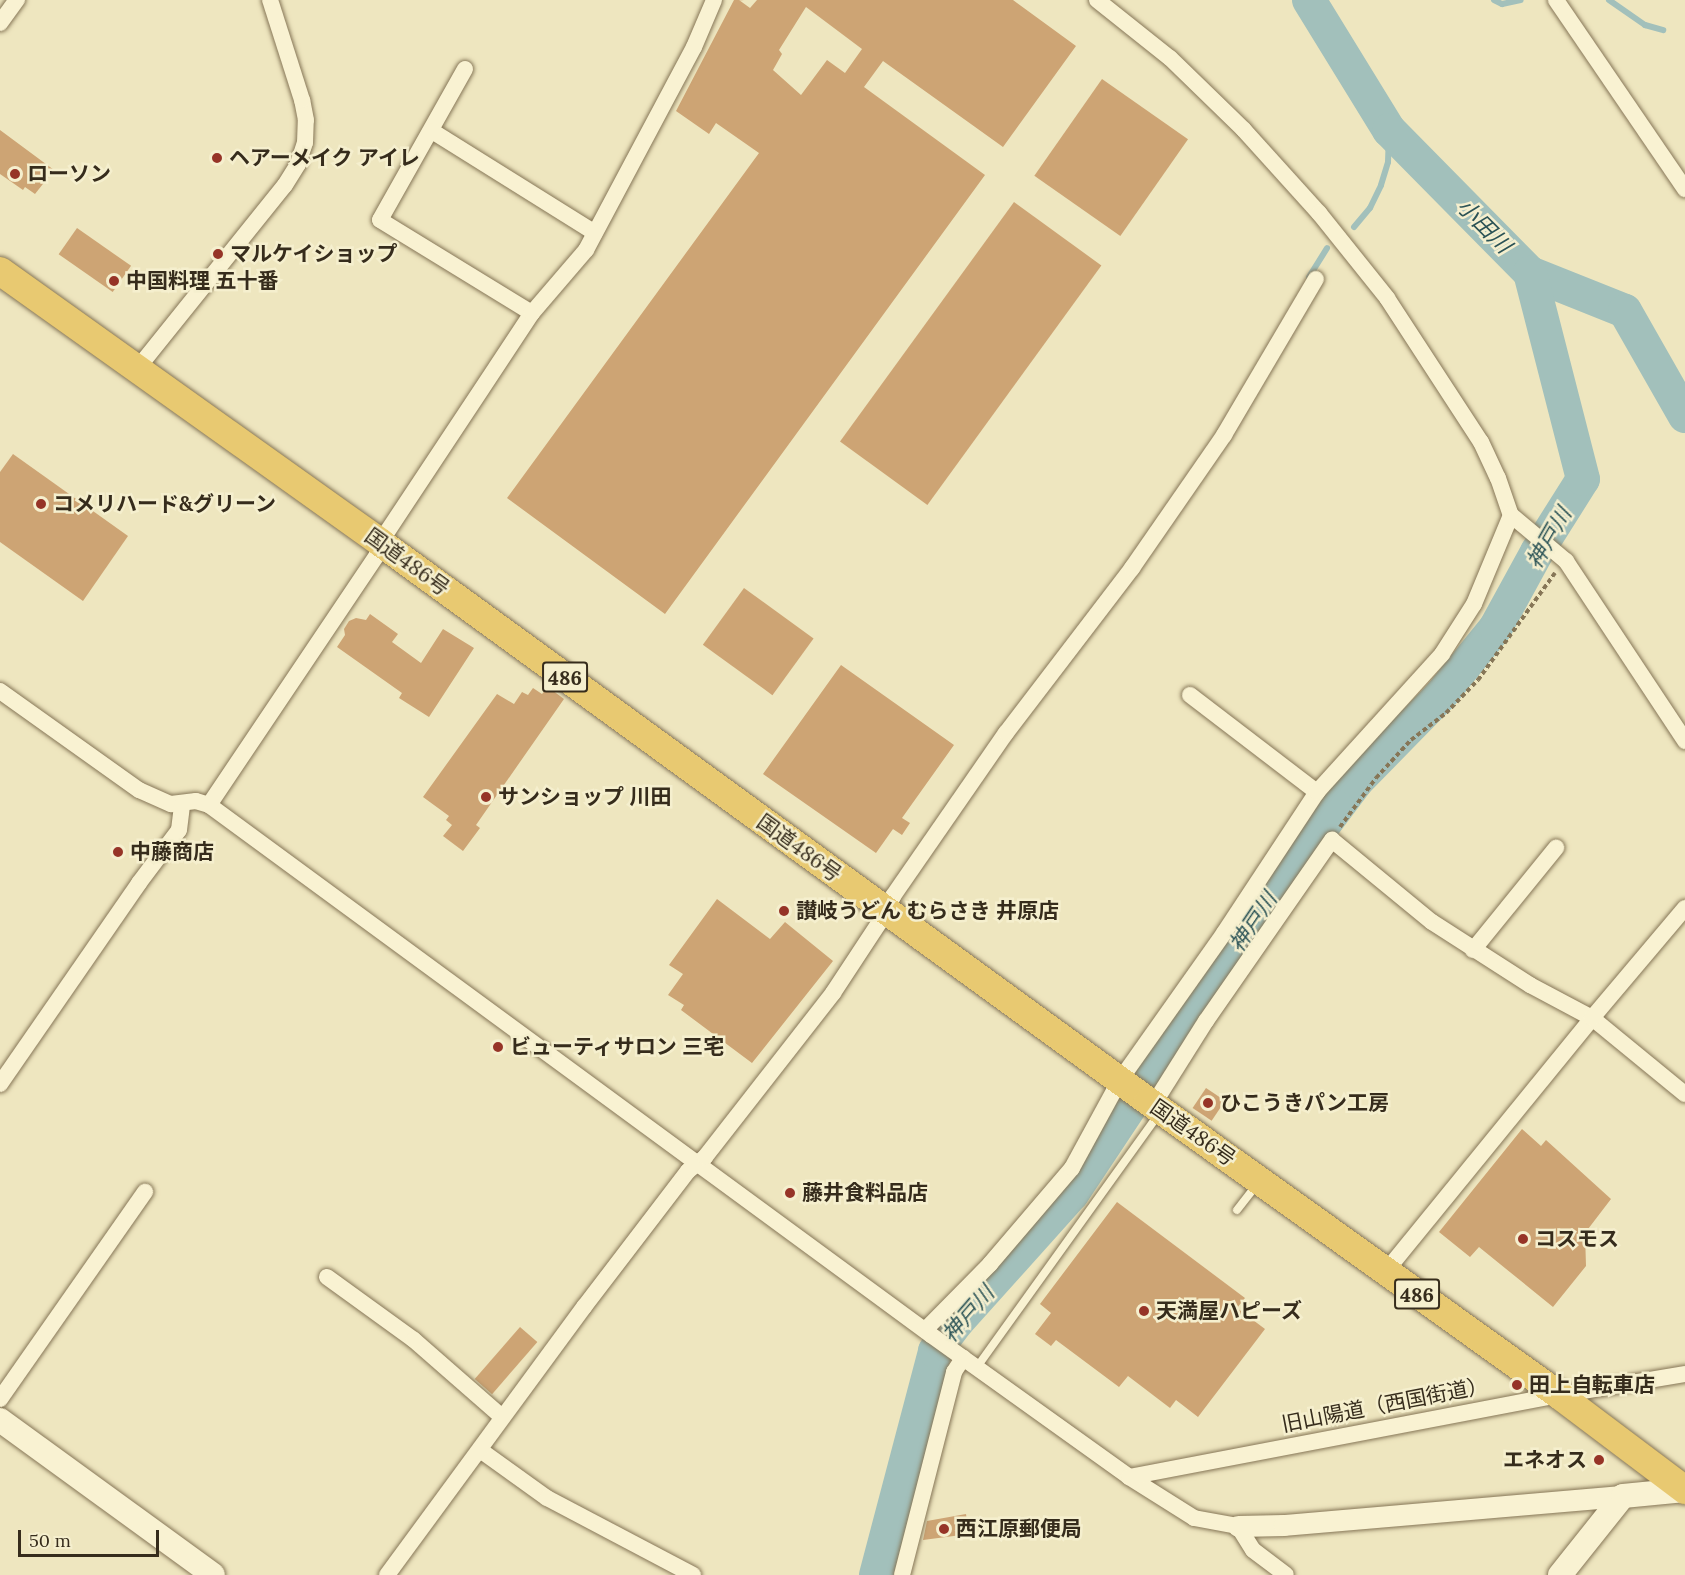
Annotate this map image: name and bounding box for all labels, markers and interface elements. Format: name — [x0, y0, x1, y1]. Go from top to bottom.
place label: ヘアーメイク アイレ — [229, 145, 422, 171]
marker: ヘアーメイク アイレ — [210, 151, 224, 165]
place label: ローソン — [27, 161, 111, 187]
marker: ローソン — [8, 167, 22, 181]
water label: 小田川 — [1451, 193, 1517, 259]
place label: マルケイショップ — [230, 241, 398, 267]
marker: マルケイショップ — [211, 247, 225, 261]
place label: 中国料理 五十番 — [126, 268, 279, 294]
marker: 中国料理 五十番 — [107, 274, 121, 288]
place label: コメリハード&グリーン — [53, 491, 277, 517]
marker: コメリハード&グリーン — [34, 497, 48, 511]
water label: 神戸川 — [1521, 503, 1577, 573]
street label: 国道486号 — [360, 523, 454, 601]
road number: 486 — [541, 660, 589, 694]
place label: サンショップ 川田 — [498, 784, 672, 810]
marker: サンショップ 川田 — [479, 790, 493, 804]
street label: 国道486号 — [752, 809, 846, 887]
place label: 中藤商店 — [130, 839, 214, 865]
marker: 中藤商店 — [111, 845, 125, 859]
water label: 神戸川 — [1224, 887, 1282, 957]
place label: 讃岐うどん むらさき 井原店 — [796, 898, 1059, 924]
marker: 讃岐うどん むらさき 井原店 — [777, 904, 791, 918]
place label: ビューティサロン 三宅 — [510, 1034, 726, 1060]
marker: ビューティサロン 三宅 — [491, 1040, 505, 1054]
place label: ひこうきパン工房 — [1220, 1090, 1388, 1116]
street label: 国道486号 — [1146, 1094, 1240, 1172]
marker: ひこうきパン工房 — [1201, 1096, 1215, 1110]
place label: 藤井食料品店 — [802, 1180, 928, 1206]
marker: 藤井食料品店 — [783, 1186, 797, 1200]
place label: コスモス — [1535, 1226, 1619, 1252]
marker: コスモス — [1516, 1232, 1530, 1246]
road number: 486 — [1393, 1277, 1441, 1311]
water label: 神戸川 — [936, 1280, 1000, 1348]
place label: 天満屋ハピーズ — [1156, 1298, 1303, 1324]
marker: 天満屋ハピーズ — [1137, 1304, 1151, 1318]
place label: 田上自転車店 — [1529, 1372, 1655, 1398]
street label: 旧山陽道（西国街道） — [1280, 1373, 1490, 1437]
marker: 田上自転車店 — [1510, 1378, 1524, 1392]
place label: エネオス — [1503, 1447, 1587, 1473]
marker: エネオス — [1592, 1453, 1606, 1467]
place label: 西江原郵便局 — [956, 1516, 1082, 1542]
scale bar — [21, 1518, 162, 1556]
marker: 西江原郵便局 — [937, 1522, 951, 1536]
text: 50 m — [29, 1529, 71, 1552]

